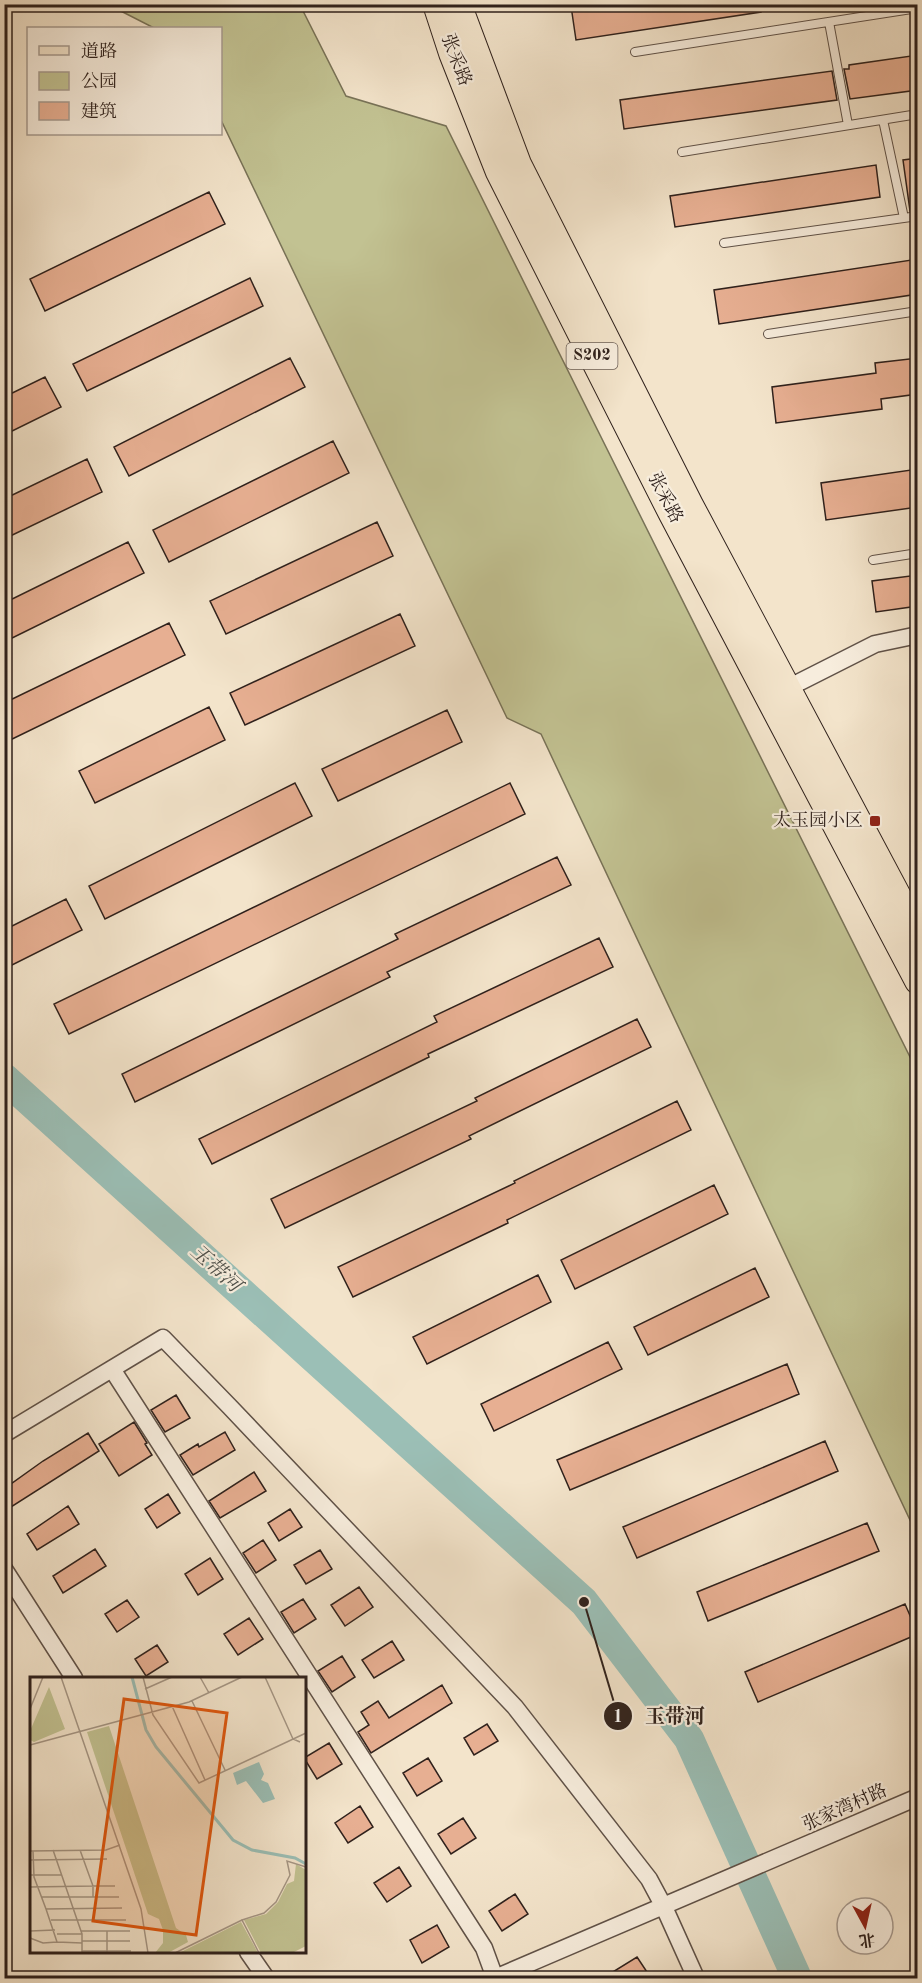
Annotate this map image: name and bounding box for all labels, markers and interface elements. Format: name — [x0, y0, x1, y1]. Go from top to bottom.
legend — [27, 27, 222, 135]
street label: 张采路 — [438, 31, 476, 88]
text: 道路 — [81, 41, 117, 61]
text: 公园 — [81, 72, 117, 91]
text: 建筑 — [81, 101, 117, 121]
road number: S202 — [566, 343, 618, 369]
street label: 张采路 — [645, 469, 687, 526]
place label: 太玉园小区 — [773, 810, 863, 830]
marker: 太玉园小区 — [868, 814, 882, 828]
water label: 玉带河 — [186, 1240, 248, 1299]
inset map — [30, 1677, 306, 1953]
callout: 玉带河 — [603, 1697, 717, 1735]
text: 玉带河 — [645, 1705, 705, 1728]
text: 1 — [613, 1708, 623, 1726]
street label: 张家湾村路 — [799, 1780, 890, 1835]
north arrow — [835, 1896, 895, 1956]
text: 北 — [858, 1930, 876, 1950]

